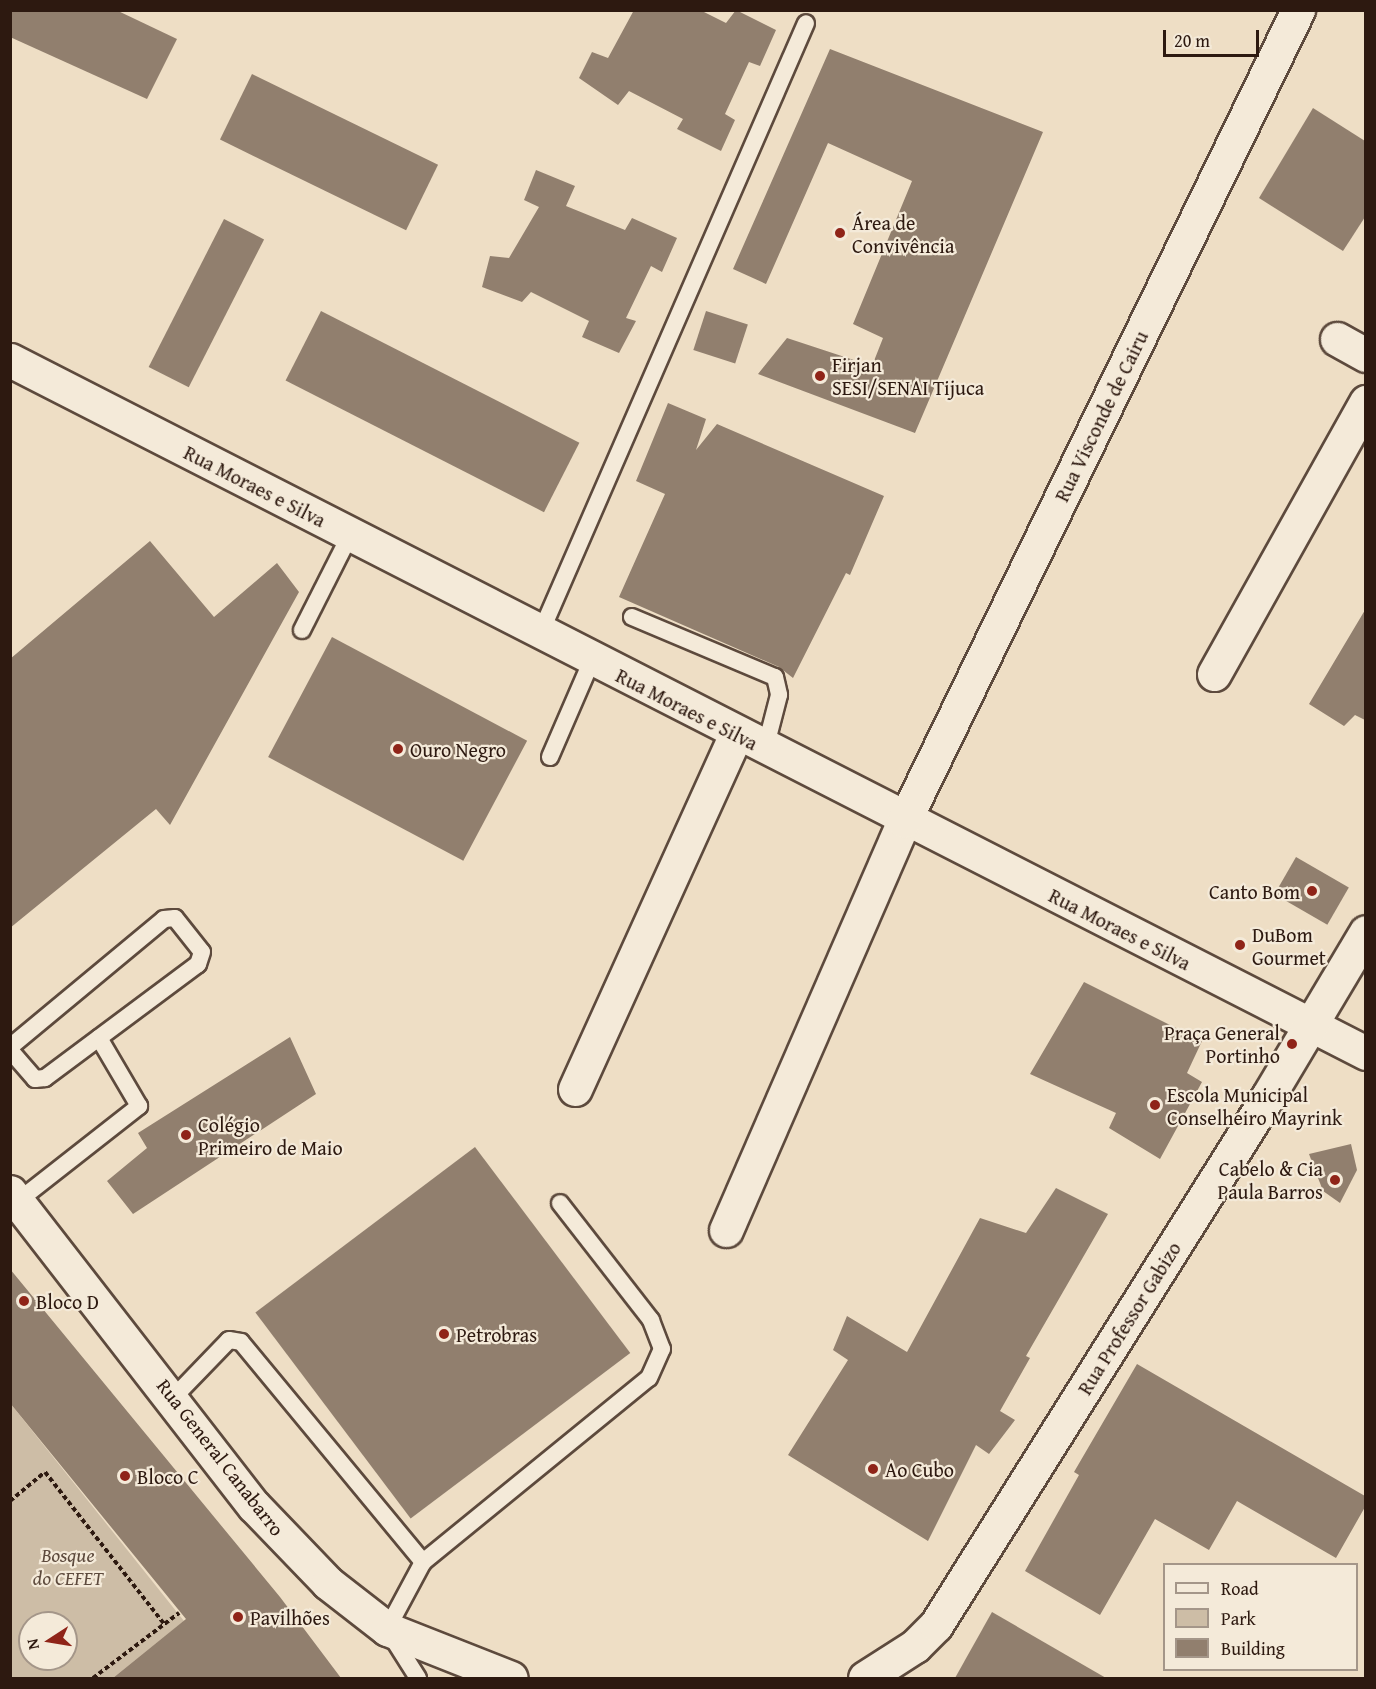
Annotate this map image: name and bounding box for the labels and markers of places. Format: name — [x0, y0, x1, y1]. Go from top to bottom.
place label: Área de Convivência — [852, 210, 954, 257]
marker: Área de Convivência — [833, 226, 847, 240]
place label: Firjan SESI/SENAI Tijuca — [832, 352, 984, 399]
marker: Firjan SESI/SENAI Tijuca — [813, 369, 827, 383]
place label: Ouro Negro — [410, 737, 506, 761]
marker: Ouro Negro — [391, 742, 405, 756]
place label: Canto Bom — [1209, 879, 1300, 903]
marker: Canto Bom — [1305, 884, 1319, 898]
place label: DuBom Gourmet — [1252, 922, 1326, 969]
marker: DuBom Gourmet — [1233, 938, 1247, 952]
place label: Praça General Portinho — [1164, 1020, 1280, 1067]
marker: Praça General Portinho — [1285, 1037, 1299, 1051]
place label: Escola Municipal Conselheiro Mayrink — [1167, 1082, 1342, 1129]
marker: Escola Municipal Conselheiro Mayrink — [1148, 1098, 1162, 1112]
place label: Colégio Primeiro de Maio — [198, 1112, 343, 1159]
marker: Colégio Primeiro de Maio — [179, 1128, 193, 1142]
place label: Cabelo & Cia Paula Barros — [1217, 1156, 1323, 1203]
marker: Cabelo & Cia Paula Barros — [1328, 1173, 1342, 1187]
place label: Bloco D — [36, 1289, 99, 1313]
marker: Bloco D — [17, 1294, 31, 1308]
place label: Petrobras — [456, 1322, 537, 1346]
marker: Petrobras — [437, 1327, 451, 1341]
place label: Ao Cubo — [885, 1457, 954, 1481]
marker: Ao Cubo — [866, 1462, 880, 1476]
place label: Bloco C — [137, 1464, 199, 1488]
marker: Bloco C — [118, 1469, 132, 1483]
place label: Pavilhões — [250, 1605, 330, 1629]
marker: Pavilhões — [231, 1610, 245, 1624]

